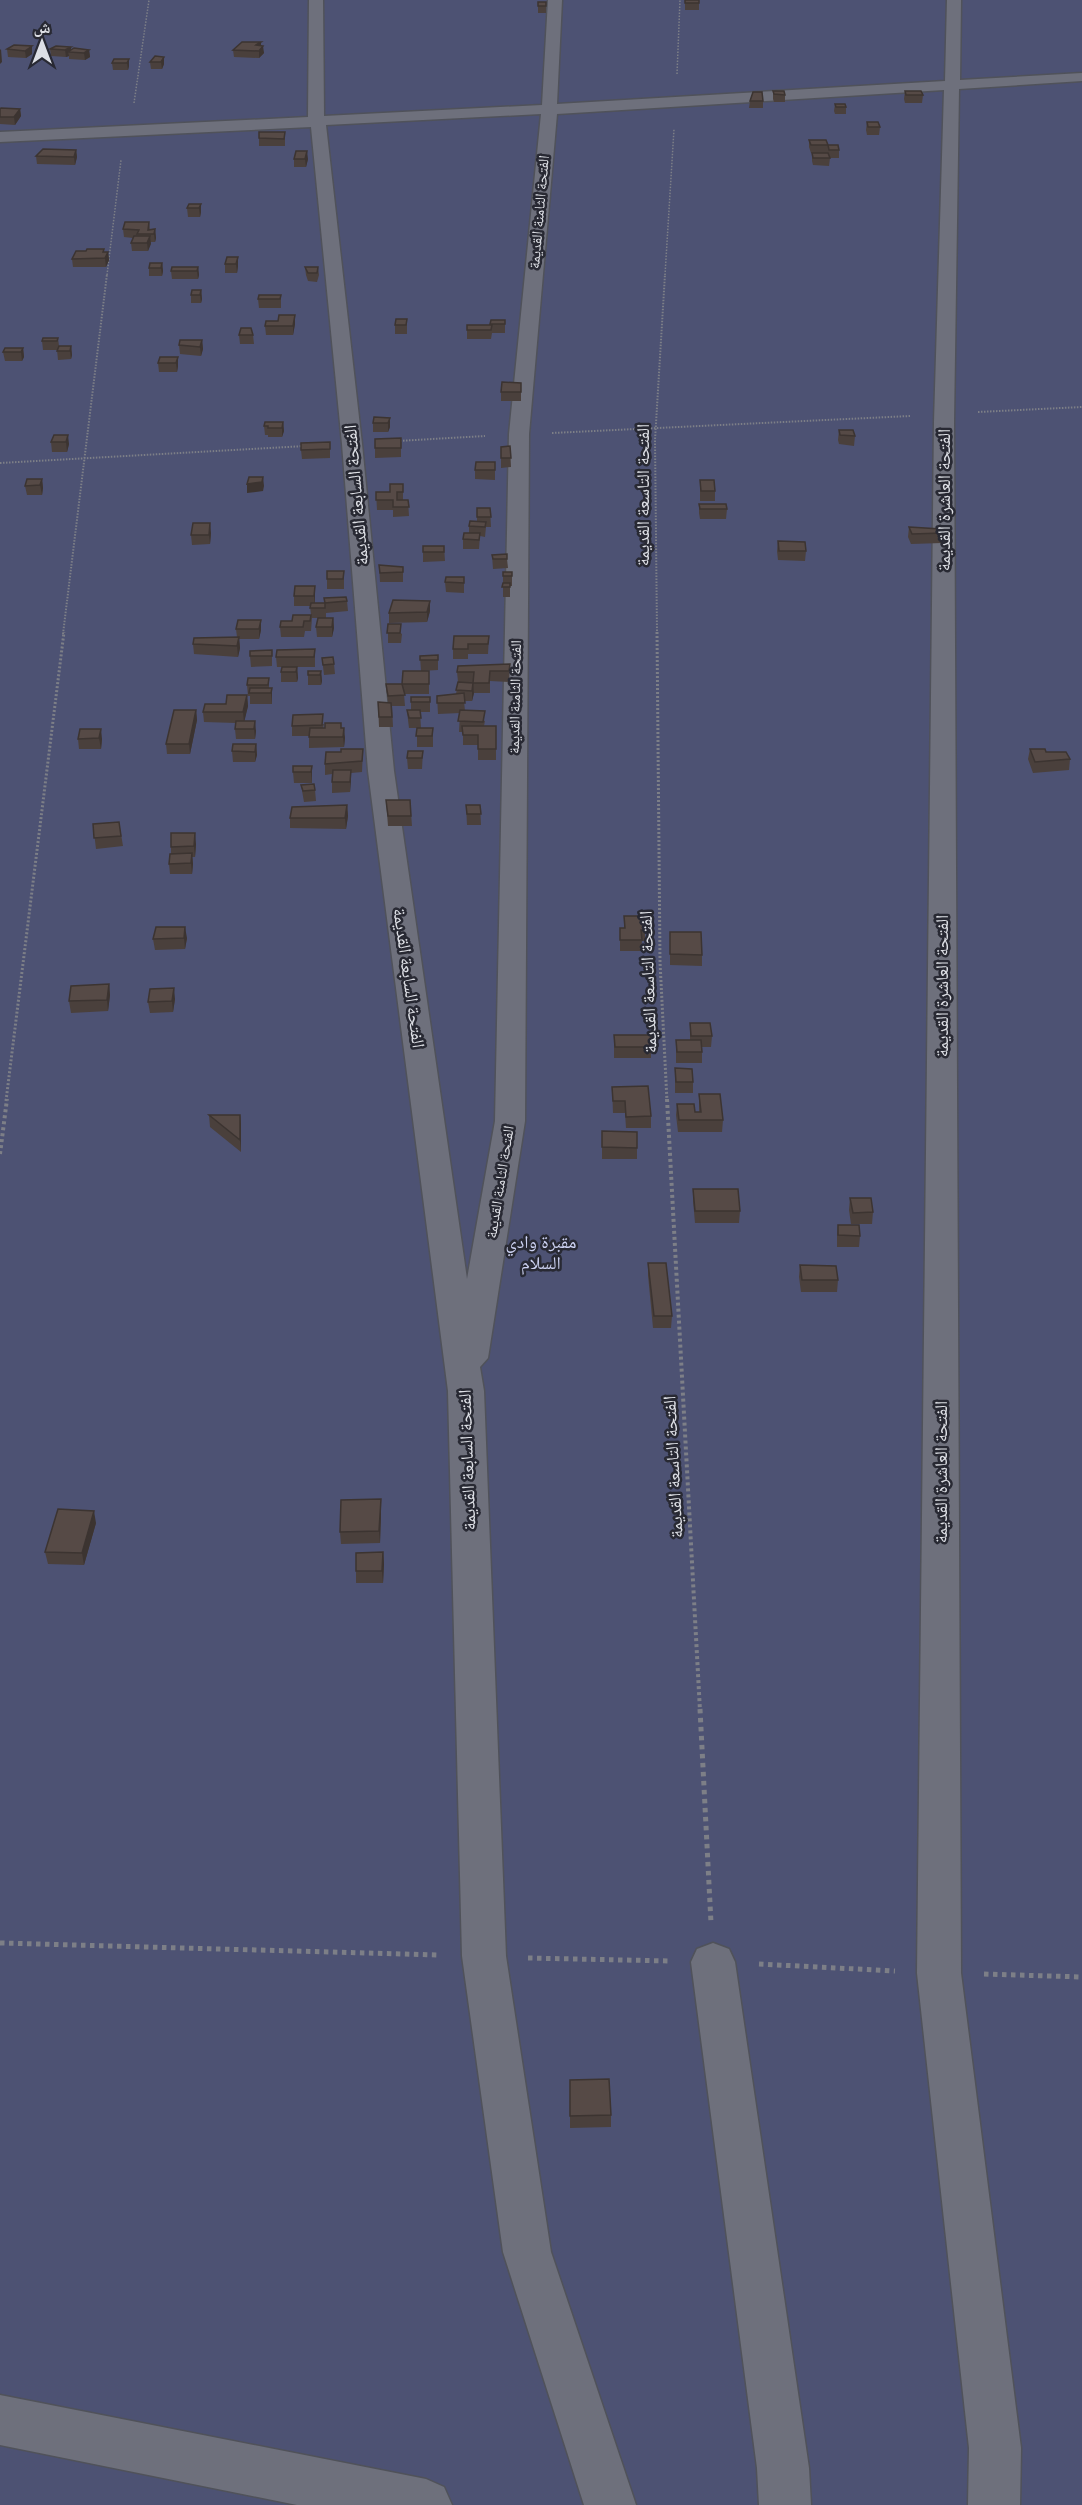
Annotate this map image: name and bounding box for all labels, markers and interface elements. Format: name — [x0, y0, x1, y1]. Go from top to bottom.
north arrow — [12, 12, 72, 72]
text: ش — [34, 17, 51, 37]
street label: الفتحة الثامنة القديمة — [524, 154, 552, 269]
street label: الفتحة السابعة القديمة — [338, 424, 373, 566]
street label: الفتحة التاسعة القديمة — [631, 424, 653, 566]
street label: الفتحة العاشرة القديمة — [932, 429, 954, 571]
street label: الفتحة الثامنة القديمة — [504, 640, 524, 754]
street label: الفتحة السابعة القديمة — [389, 906, 431, 1049]
street label: الفتحة التاسعة القديمة — [634, 910, 661, 1054]
street label: الفتحة العاشرة القديمة — [930, 915, 952, 1057]
street label: الفتحة الثامنة القديمة — [481, 1124, 517, 1240]
park label: مقبرة وادي السلام — [506, 1230, 576, 1275]
street label: الفتحة السابعة القديمة — [453, 1389, 480, 1531]
street label: الفتحة التاسعة القديمة — [657, 1395, 687, 1539]
street label: الفتحة العاشرة القديمة — [929, 1401, 951, 1543]

